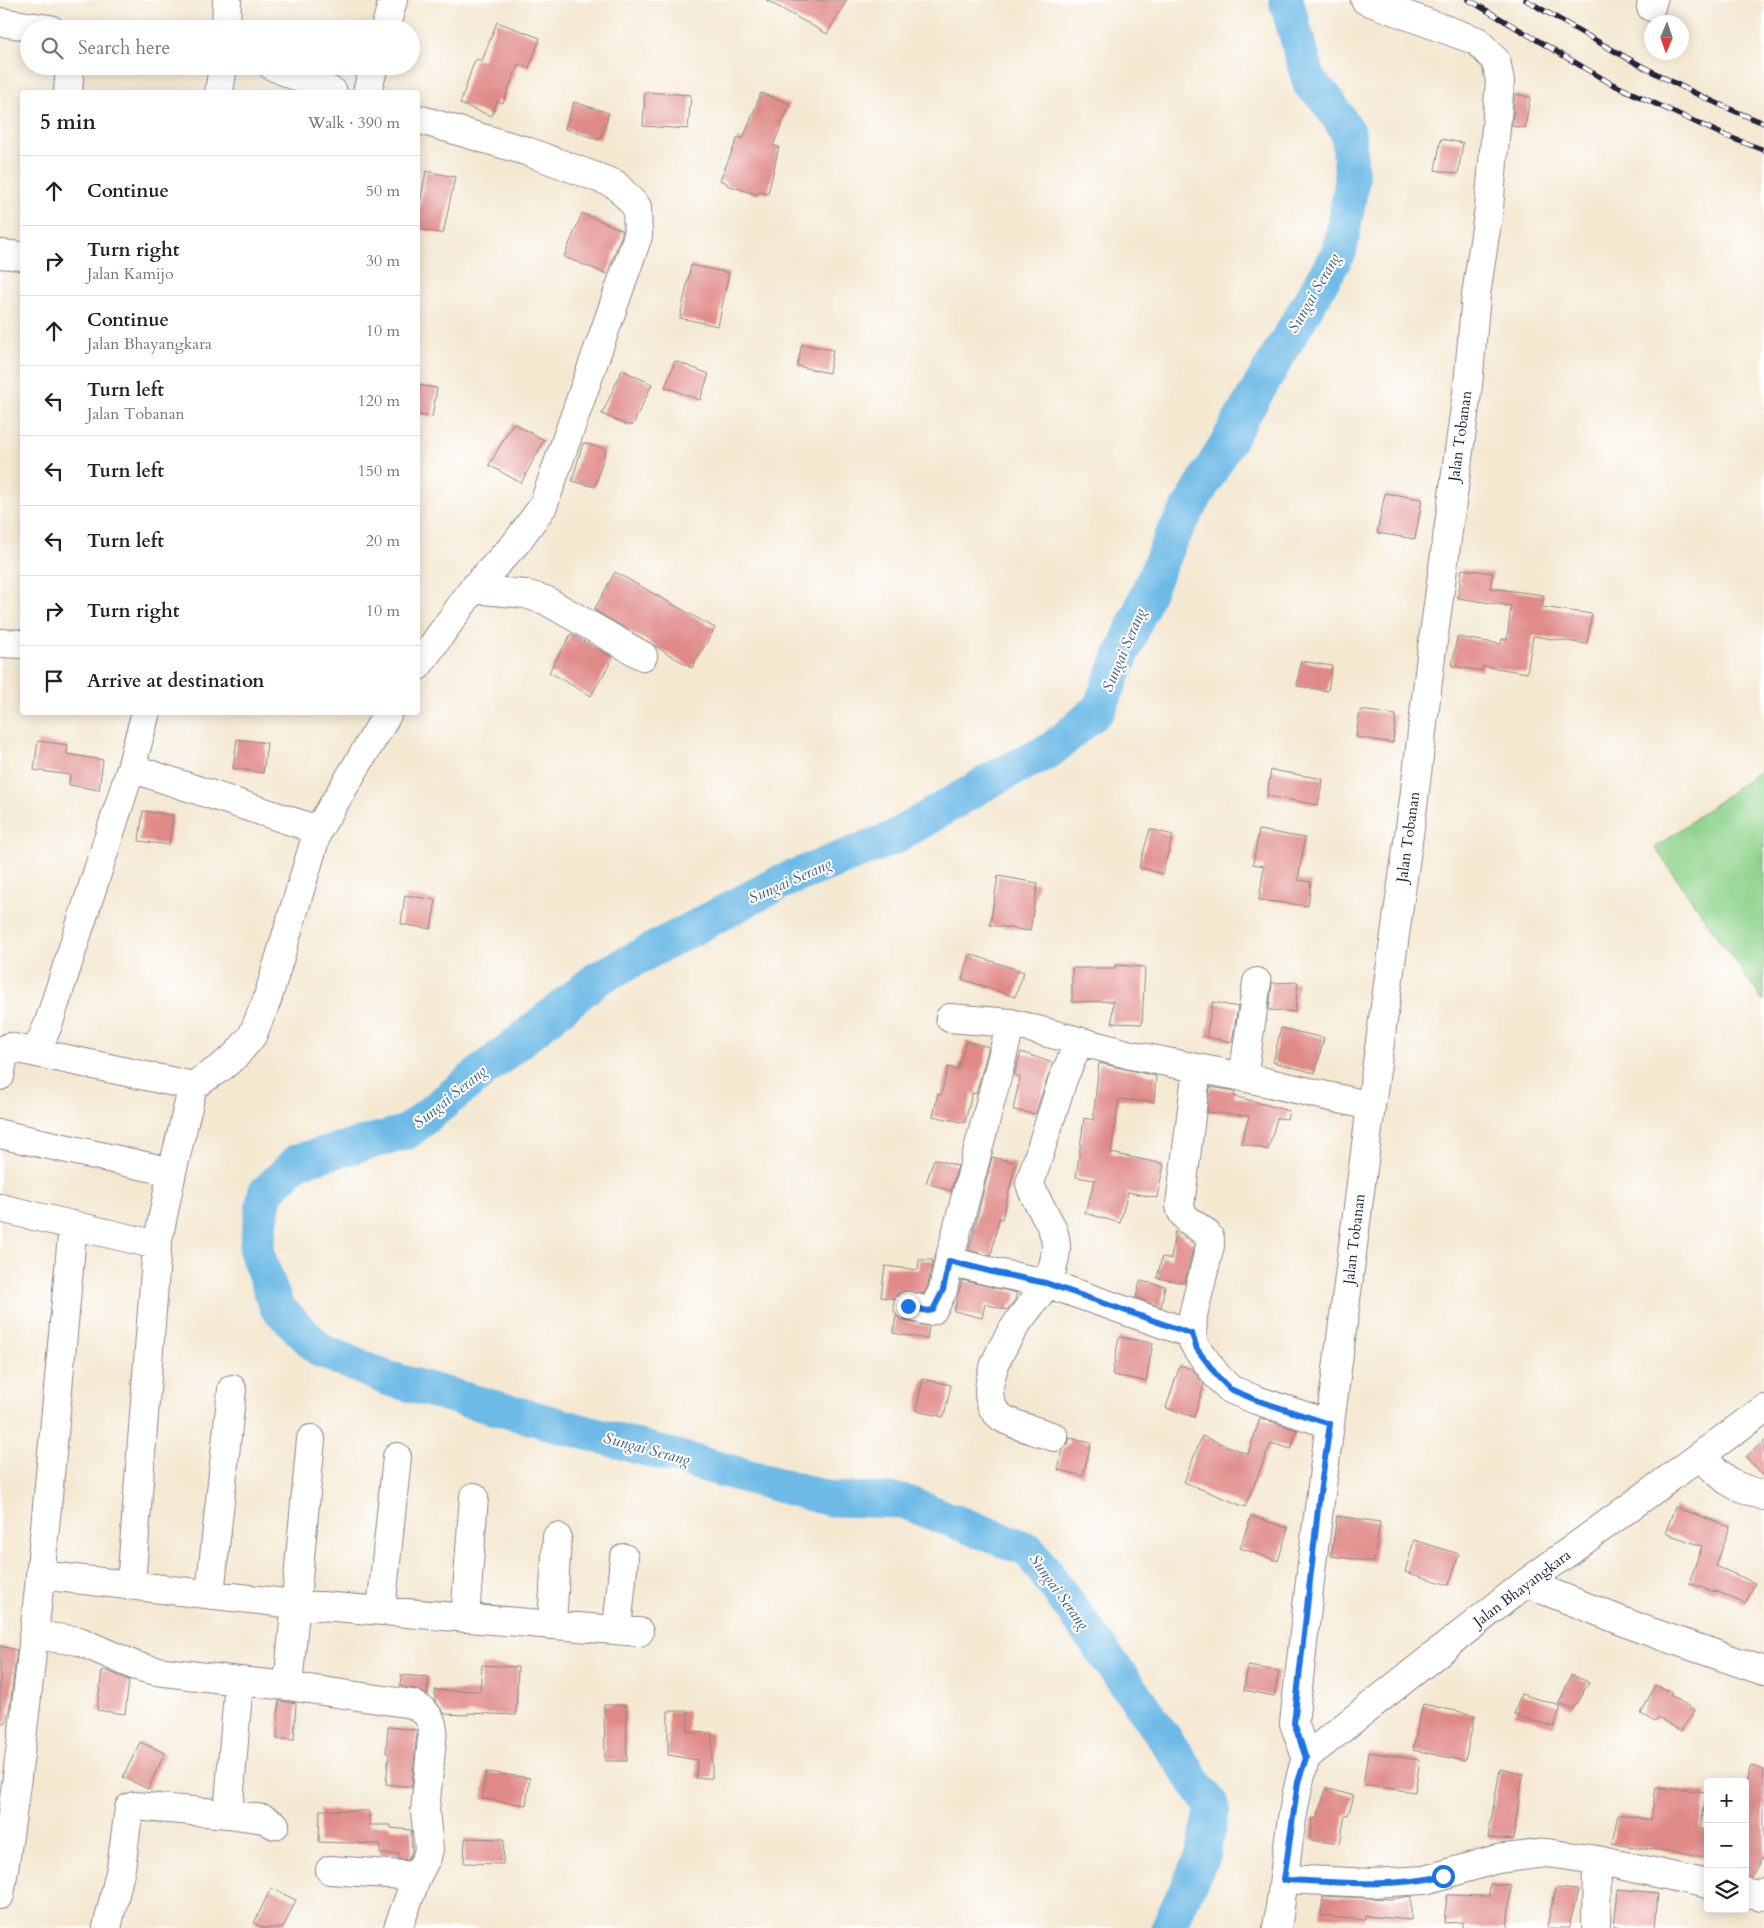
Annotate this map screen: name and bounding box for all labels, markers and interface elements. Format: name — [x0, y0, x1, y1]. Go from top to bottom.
north arrow — [1644, 15, 1689, 60]
search box — [20, 20, 420, 75]
icon: search — [38, 34, 66, 62]
text: Search here — [78, 35, 170, 61]
text: 5 min — [40, 108, 96, 137]
text: Walk · 390 m — [308, 112, 400, 134]
icon: ahead — [40, 177, 68, 205]
text: Continue — [87, 178, 169, 204]
text: 50 m — [366, 180, 400, 202]
text: Turn right — [87, 237, 179, 263]
icon: right — [40, 247, 68, 275]
water label: Sungai Serang — [1282, 248, 1346, 337]
text: 30 m — [366, 250, 400, 272]
text: Jalan Kamijo — [87, 263, 174, 285]
text: Continue — [87, 307, 169, 333]
icon: ahead — [40, 317, 68, 345]
text: 10 m — [366, 320, 400, 342]
text: Jalan Bhayangkara — [87, 333, 212, 355]
text: Turn left — [87, 377, 164, 403]
icon: left — [40, 387, 68, 415]
street label: Jalan Tobanan — [1443, 389, 1476, 485]
text: 120 m — [358, 390, 400, 412]
text: Jalan Tobanan — [87, 403, 185, 425]
icon: left — [40, 457, 68, 485]
text: Turn left — [87, 458, 164, 484]
text: 150 m — [358, 460, 400, 482]
icon: left — [40, 527, 68, 555]
text: Turn left — [87, 528, 164, 554]
text: 20 m — [366, 530, 400, 552]
icon: right — [40, 597, 68, 625]
text: Turn right — [87, 598, 179, 624]
text: 10 m — [366, 600, 400, 622]
water label: Sungai Serang — [1096, 604, 1152, 695]
icon: arrive — [40, 667, 68, 695]
text: Arrive at destination — [87, 668, 264, 694]
street label: Jalan Tobanan — [1391, 790, 1424, 886]
water label: Sungai Serang — [745, 852, 836, 909]
water label: Sungai Serang — [408, 1060, 492, 1134]
street label: Jalan Tobanan — [1338, 1192, 1370, 1288]
route end — [897, 1295, 920, 1318]
water label: Sungai Serang — [601, 1427, 694, 1471]
street label: Jalan Bhayangkara — [1468, 1544, 1575, 1632]
water label: Sungai Serang — [1024, 1550, 1095, 1635]
map controls — [1704, 1778, 1749, 1913]
button: + — [1704, 1778, 1749, 1823]
button: − — [1704, 1823, 1749, 1868]
route start — [1432, 1865, 1455, 1888]
button: layers — [1704, 1868, 1749, 1913]

